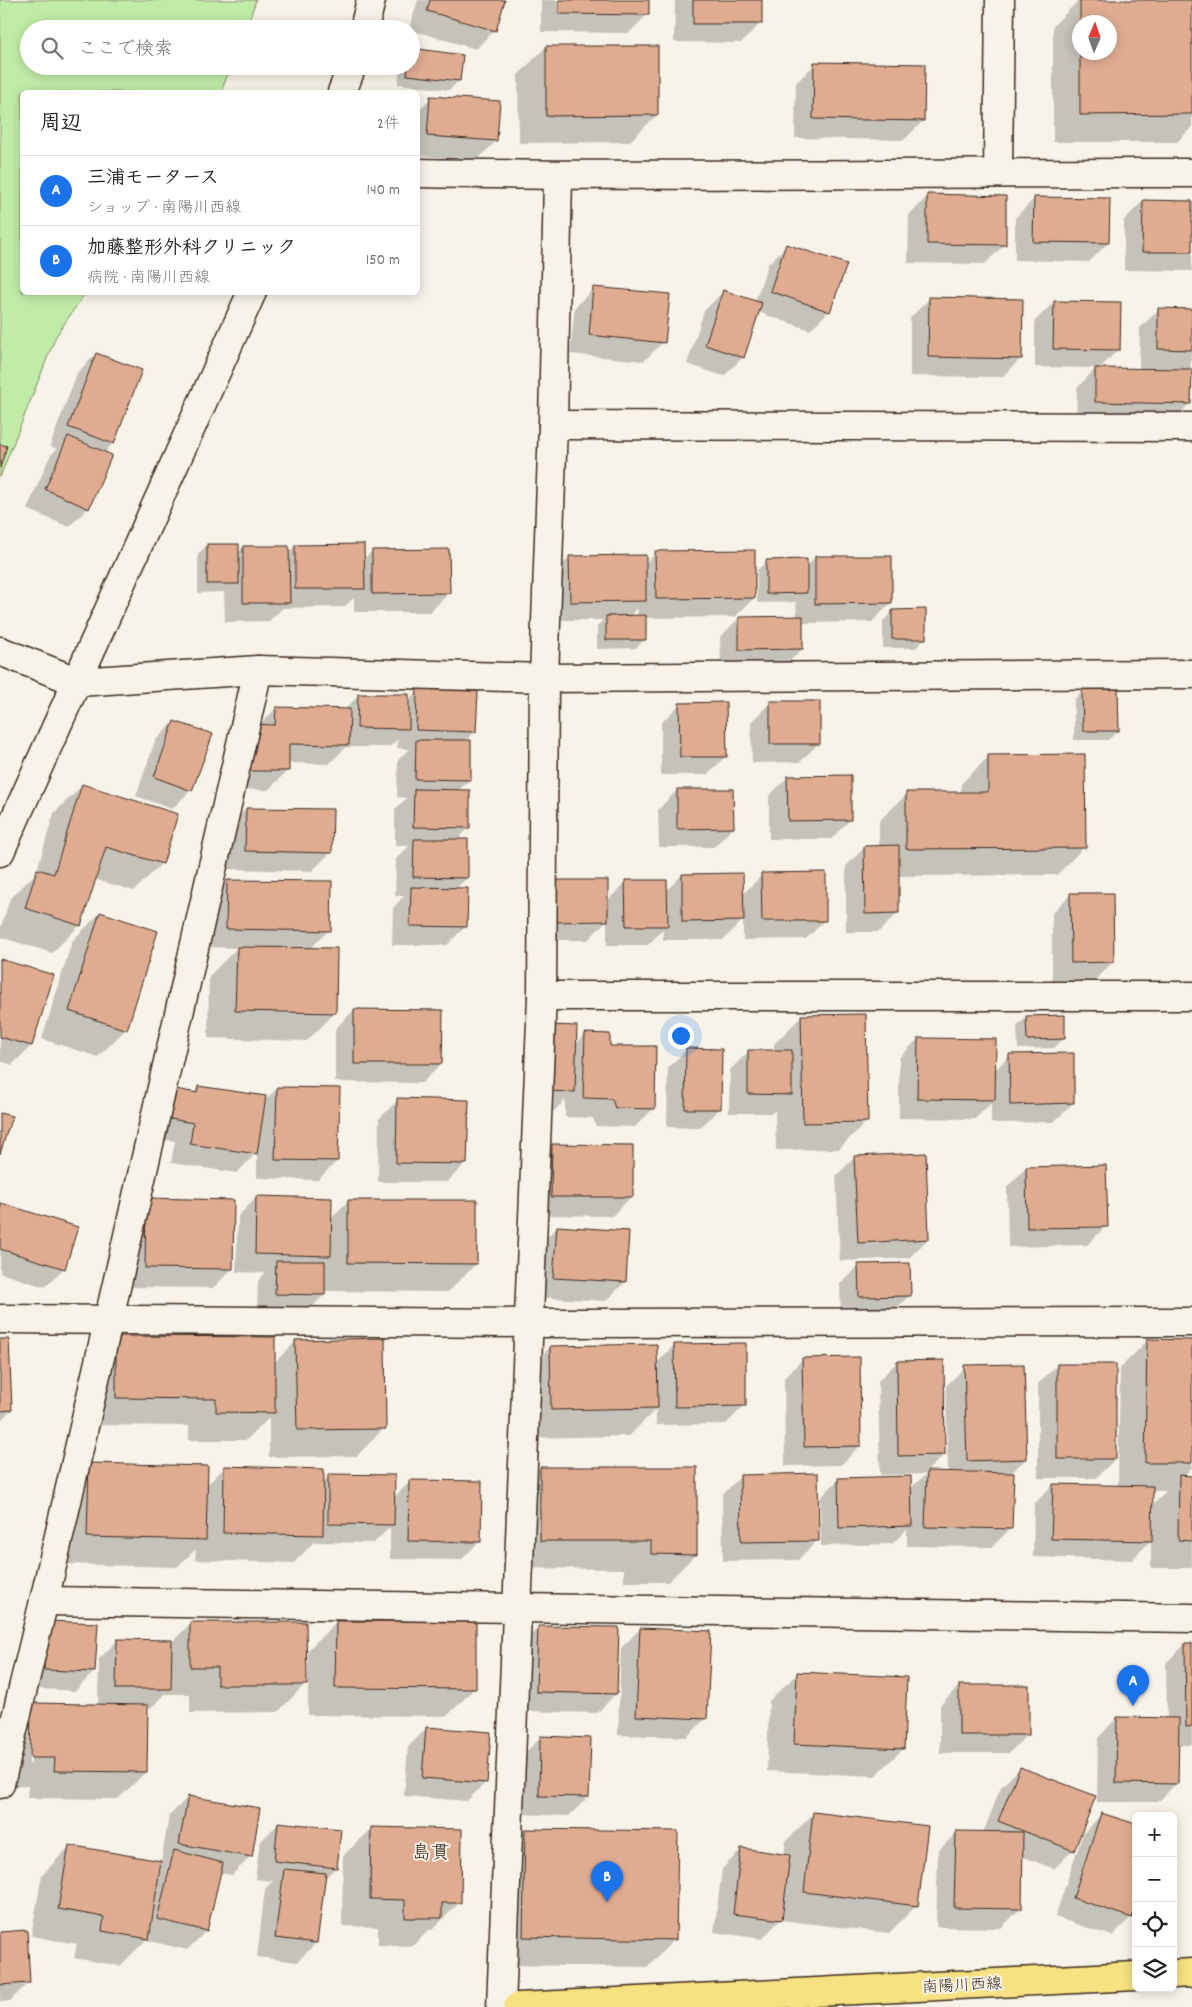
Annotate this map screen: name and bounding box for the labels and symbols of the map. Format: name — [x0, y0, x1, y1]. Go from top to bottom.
north arrow — [1072, 15, 1117, 60]
your location — [668, 1023, 694, 1049]
pin: A — [1117, 1665, 1149, 1706]
district label: 島貫 — [412, 1841, 450, 1868]
pin: B — [591, 1861, 623, 1902]
street label: 南陽川西線 — [922, 1973, 1003, 2000]

